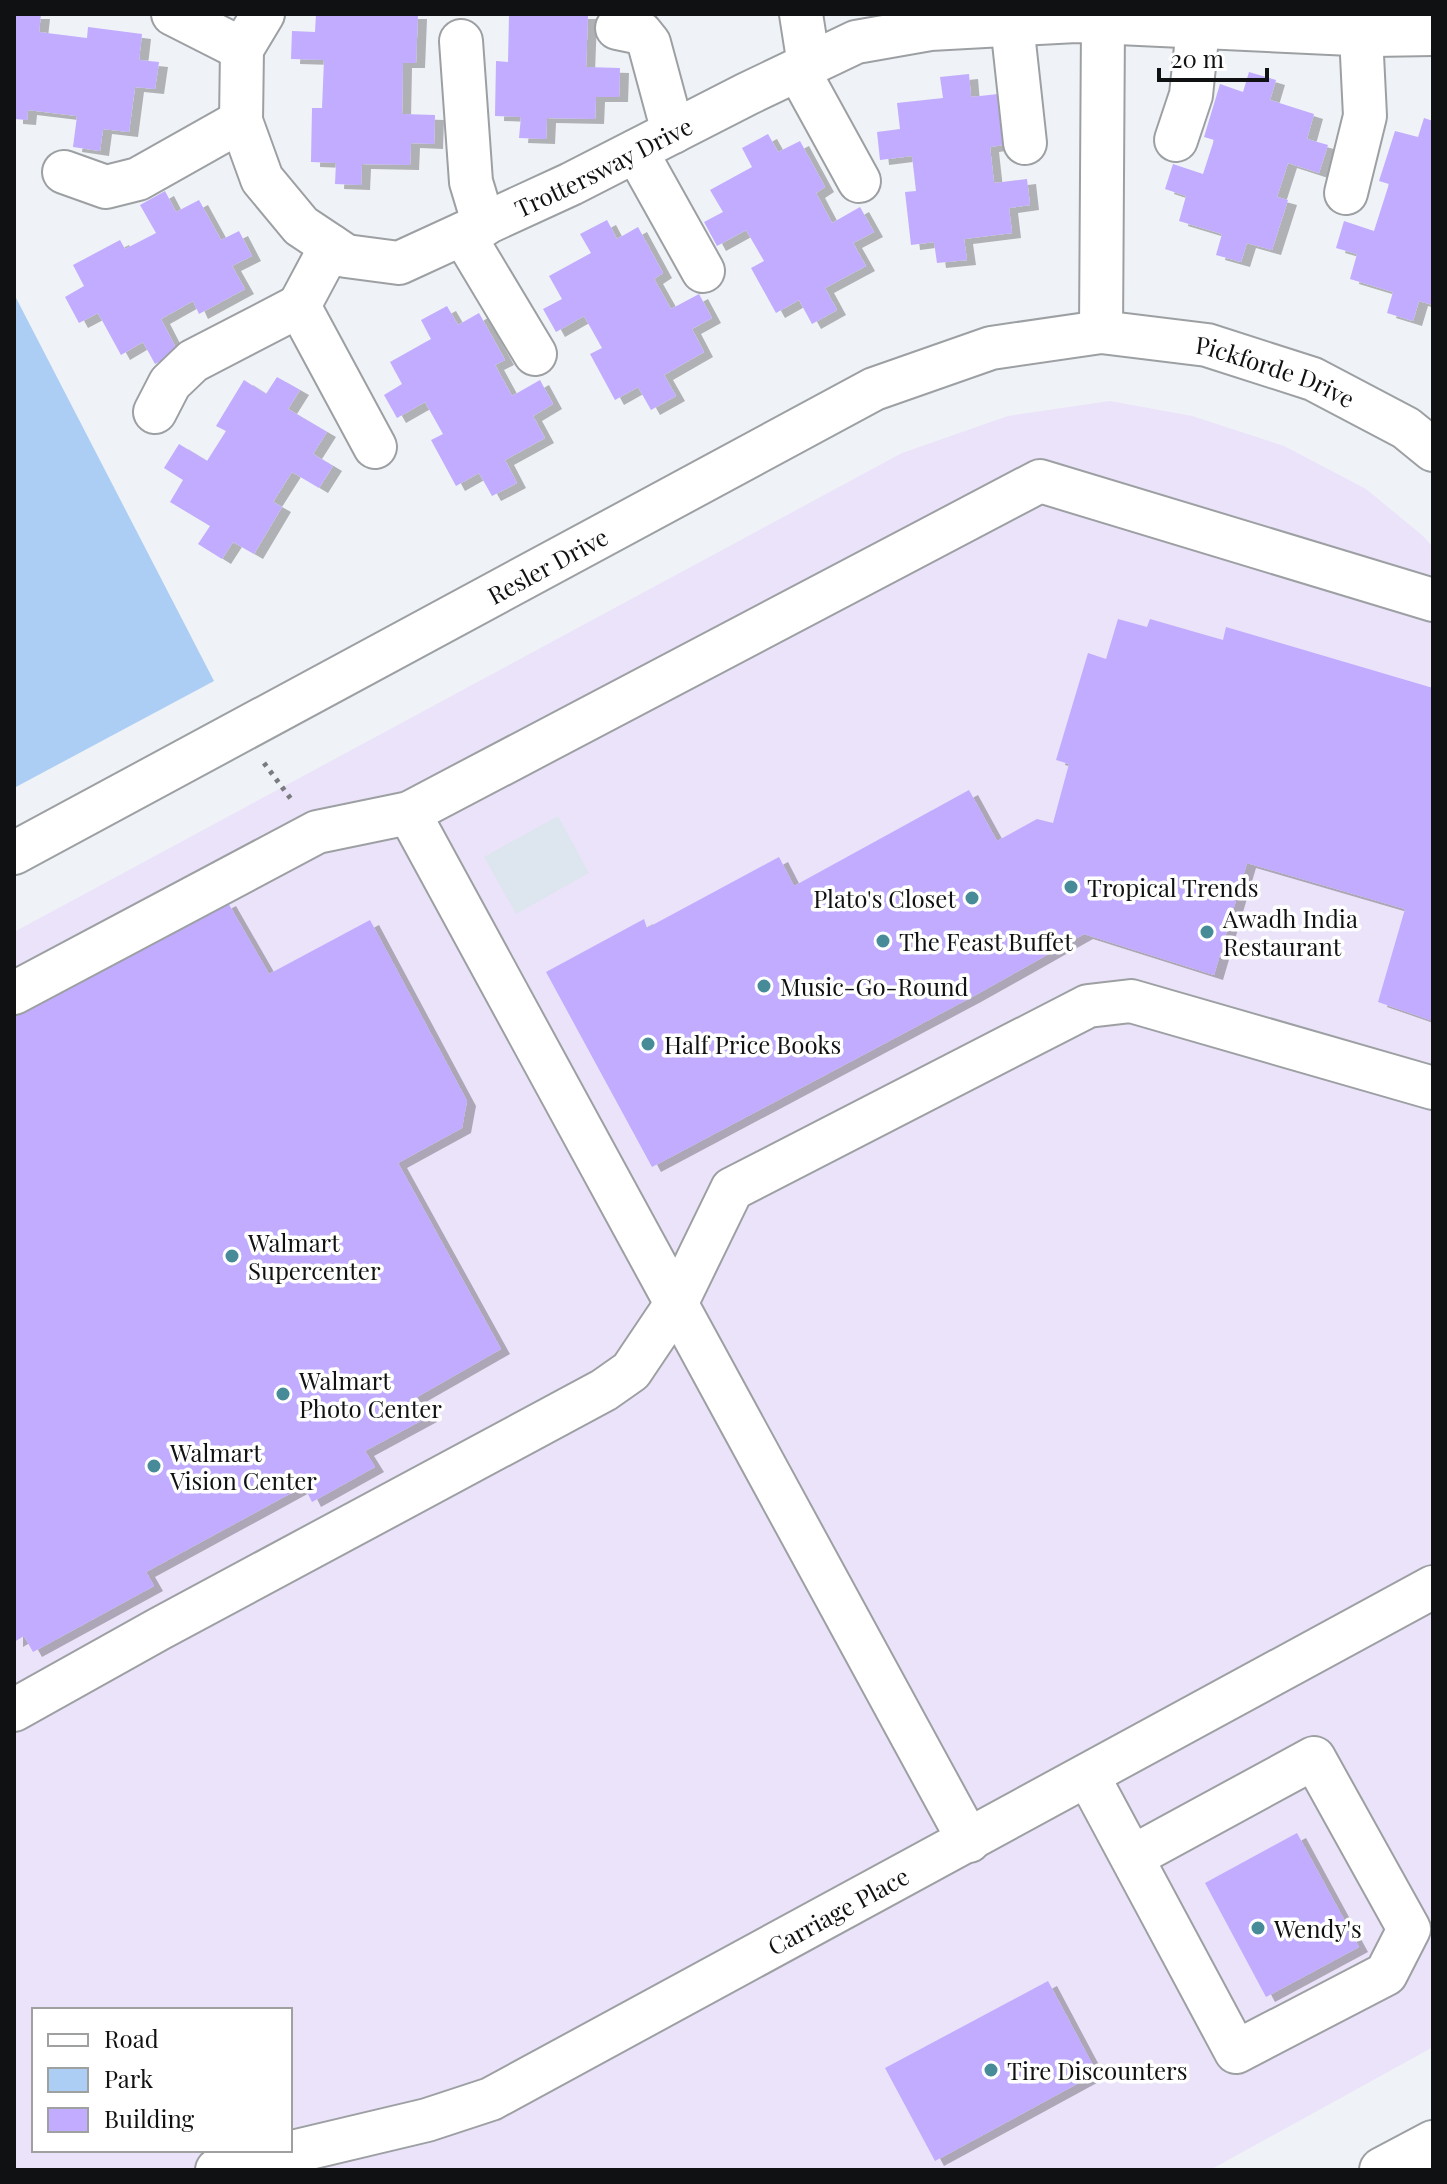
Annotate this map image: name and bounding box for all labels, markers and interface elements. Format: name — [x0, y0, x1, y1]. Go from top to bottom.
scale bar — [1159, 32, 1267, 82]
text: 20 m — [1171, 42, 1224, 74]
street label: Trottersway Drive — [509, 109, 697, 224]
street label: Pickforde Drive — [1194, 328, 1361, 414]
street label: Resler Drive — [482, 520, 613, 611]
place label: Tropical Trends — [1087, 871, 1258, 903]
marker: Tropical Trends — [1062, 878, 1080, 896]
place label: Plato's Closet — [813, 882, 956, 914]
marker: Plato's Closet — [963, 889, 981, 907]
place label: Awadh India Restaurant — [1222, 902, 1358, 962]
marker: Awadh India Restaurant — [1198, 923, 1216, 941]
place label: The Feast Buffet — [899, 925, 1073, 957]
marker: The Feast Buffet — [874, 932, 892, 950]
place label: Music-Go-Round — [780, 970, 968, 1002]
marker: Music-Go-Round — [755, 977, 773, 995]
place label: Half Price Books — [664, 1028, 841, 1060]
marker: Half Price Books — [639, 1035, 657, 1053]
place label: Walmart Supercenter — [247, 1226, 381, 1286]
marker: Walmart Supercenter — [223, 1247, 241, 1265]
place label: Walmart Photo Center — [298, 1364, 442, 1424]
marker: Walmart Photo Center — [274, 1385, 292, 1403]
place label: Walmart Vision Center — [169, 1436, 317, 1496]
marker: Walmart Vision Center — [145, 1457, 163, 1475]
street label: Carriage Place — [762, 1859, 914, 1962]
place label: Wendy's — [1273, 1912, 1362, 1944]
marker: Wendy's — [1249, 1919, 1267, 1937]
legend — [32, 2008, 292, 2152]
text: Road — [104, 2022, 159, 2054]
place label: Tire Discounters — [1007, 2054, 1188, 2086]
marker: Tire Discounters — [982, 2061, 1000, 2079]
text: Park — [104, 2062, 154, 2094]
text: Building — [104, 2102, 195, 2134]

